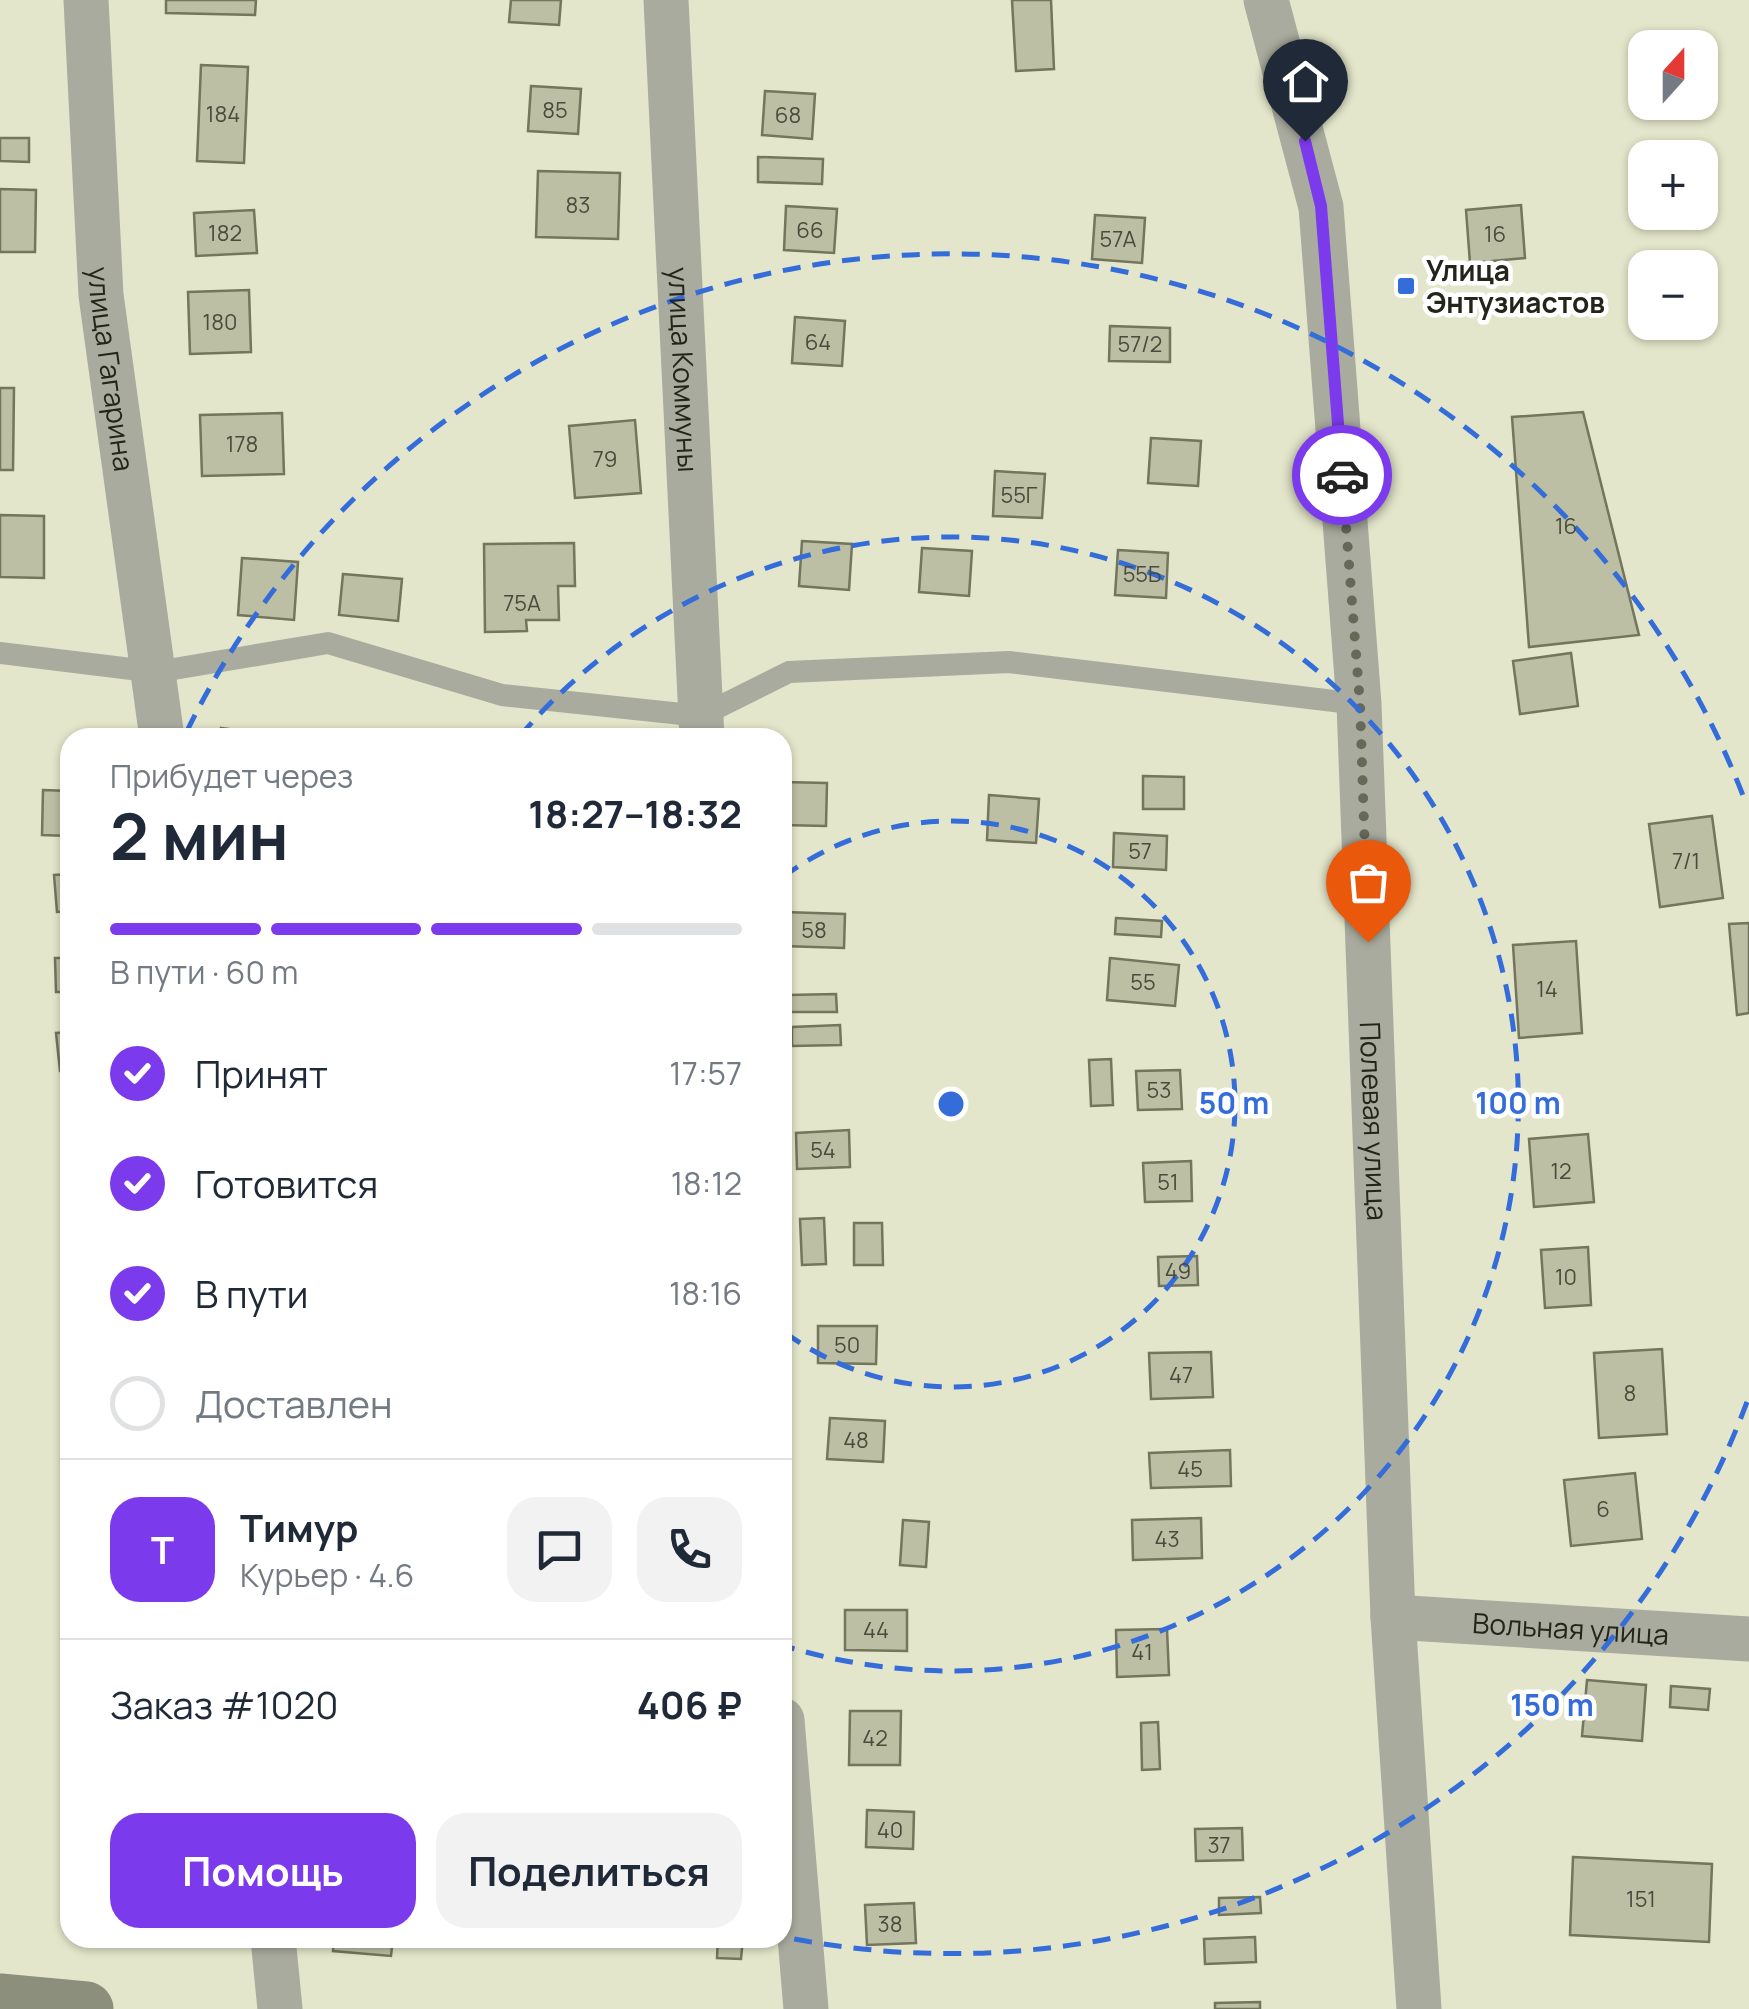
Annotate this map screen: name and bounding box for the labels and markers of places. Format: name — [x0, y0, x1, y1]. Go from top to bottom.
pin — [1263, 39, 1348, 142]
place label: Улица Энтузиастов — [1426, 251, 1605, 321]
marker: Улица Энтузиастов — [1395, 275, 1417, 297]
pin — [1326, 840, 1411, 943]
centre of rings — [933, 1086, 969, 1122]

